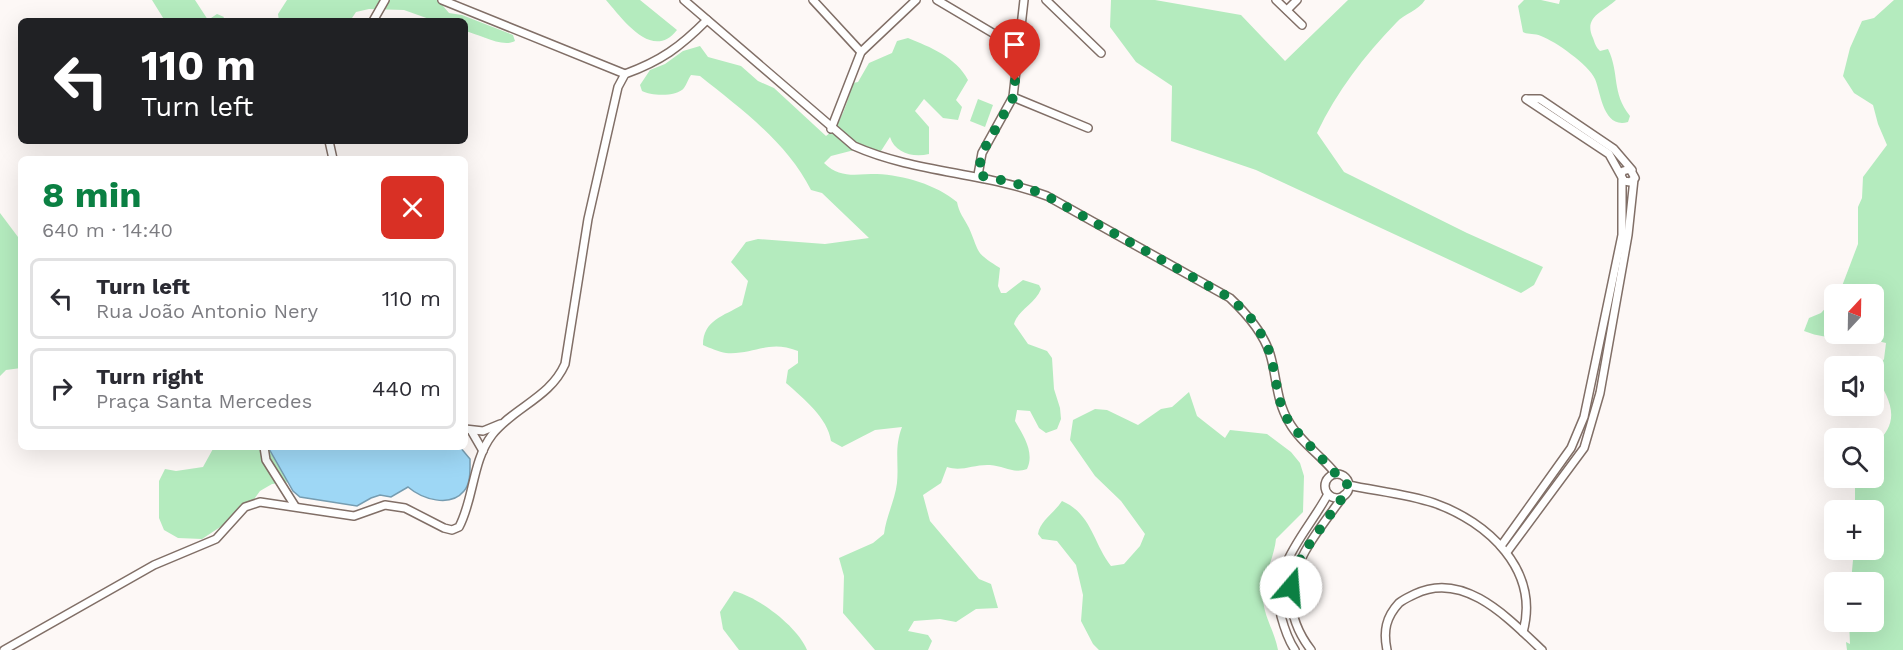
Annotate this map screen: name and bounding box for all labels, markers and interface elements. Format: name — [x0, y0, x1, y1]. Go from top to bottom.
pin — [989, 19, 1040, 81]
icon: arrive — [998, 28, 1031, 61]
text: 110 m — [141, 41, 256, 90]
icon: left — [42, 42, 120, 120]
text: Turn left — [141, 91, 253, 123]
text: 8 min — [42, 174, 142, 216]
button: close — [381, 176, 444, 239]
text: 640 m · 14:40 — [42, 218, 173, 242]
text: Turn left — [96, 274, 190, 299]
icon: left — [45, 282, 78, 315]
north arrow — [1824, 284, 1884, 344]
map controls — [1824, 284, 1884, 632]
text: 110 m — [382, 286, 441, 311]
text: Rua João Antonio Nery — [96, 299, 318, 323]
button: sound — [1824, 356, 1884, 416]
text: Turn right — [96, 364, 203, 389]
icon: right — [45, 372, 78, 405]
text: 440 m — [372, 376, 441, 401]
text: Praça Santa Mercedes — [96, 389, 312, 413]
button: search — [1824, 428, 1884, 488]
button: + — [1824, 500, 1884, 560]
position arrow — [1259, 555, 1323, 619]
button: − — [1824, 572, 1884, 632]

